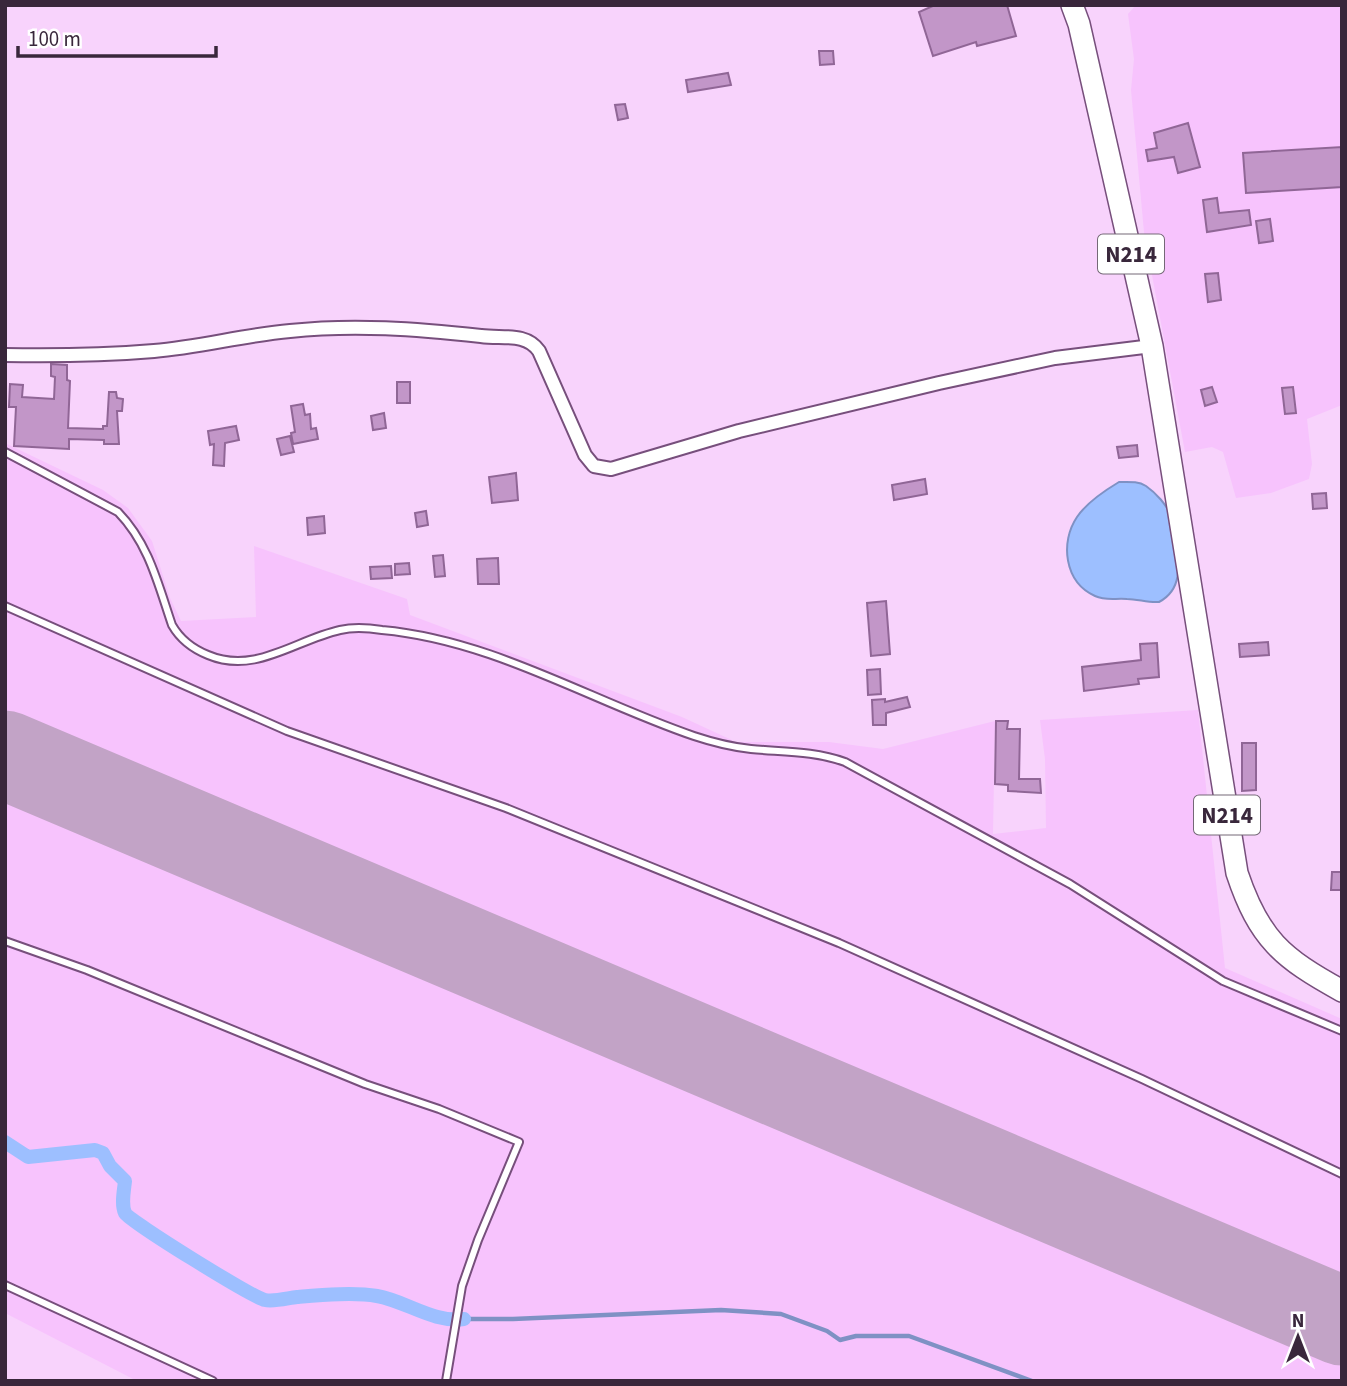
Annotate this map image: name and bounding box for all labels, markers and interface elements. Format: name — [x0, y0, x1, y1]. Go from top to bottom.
scale bar — [18, 14, 215, 58]
text: 100 m — [28, 24, 81, 54]
road number: N214 — [1098, 234, 1164, 274]
road number: N214 — [1194, 796, 1260, 834]
north arrow — [1263, 1302, 1333, 1372]
text: N — [1292, 1308, 1304, 1335]

